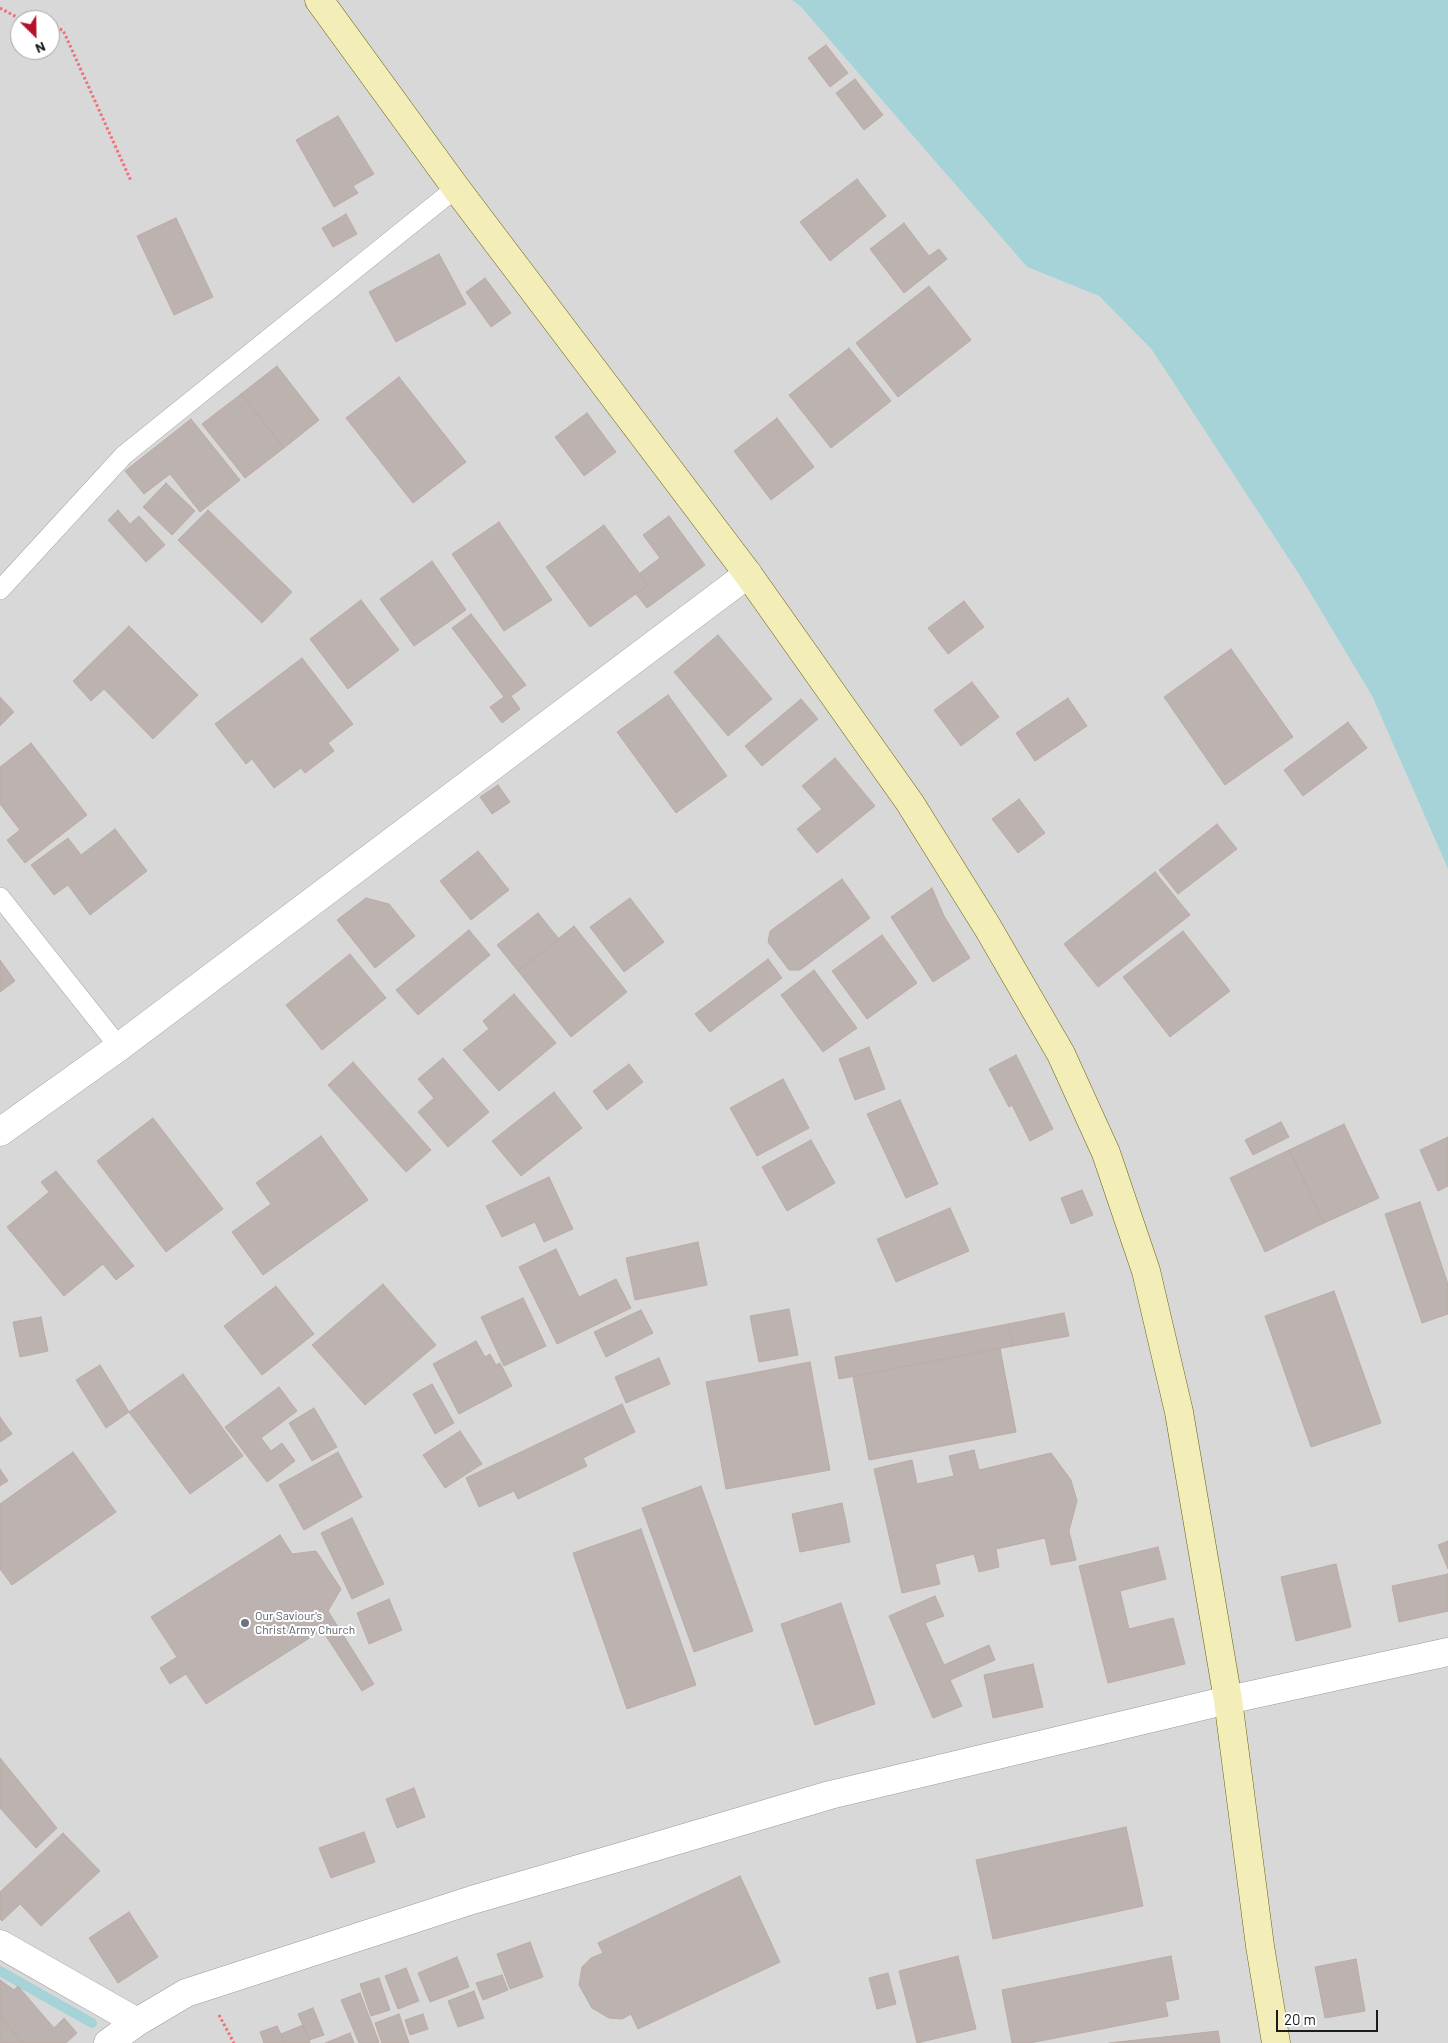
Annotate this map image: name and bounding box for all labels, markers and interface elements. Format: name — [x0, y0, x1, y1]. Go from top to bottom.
north arrow — [10, 10, 60, 60]
text: N — [33, 39, 48, 58]
place label: Our Saviour's Christ Army Church — [255, 1609, 355, 1637]
marker: Our Saviour's Christ Army Church — [239, 1617, 251, 1629]
scale bar — [1278, 2000, 1380, 2032]
text: 20 m — [1284, 2010, 1316, 2028]

